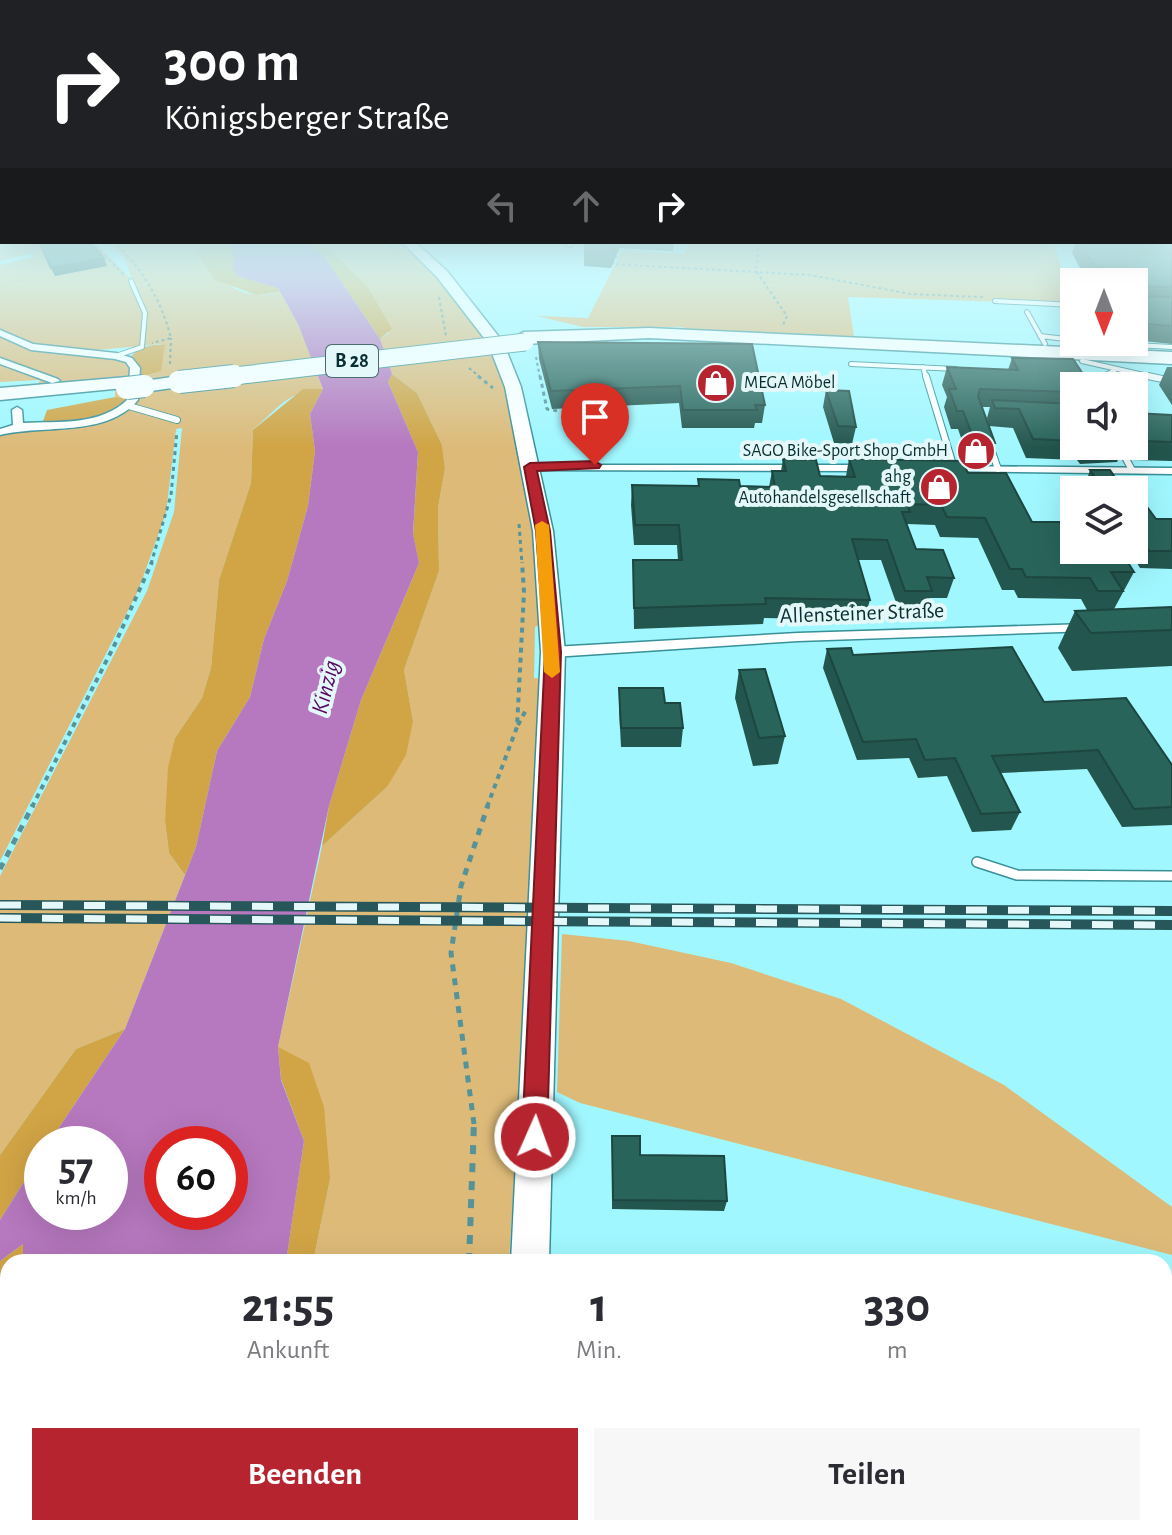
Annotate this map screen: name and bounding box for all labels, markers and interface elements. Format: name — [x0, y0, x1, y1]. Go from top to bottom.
icon: right — [32, 32, 136, 136]
text: 300 m — [164, 35, 300, 91]
text: Königsberger Straße — [164, 100, 450, 136]
icon: left — [480, 184, 524, 228]
icon: ahead — [564, 184, 608, 228]
icon: right — [648, 184, 692, 228]
north arrow — [1060, 268, 1148, 356]
map controls — [1060, 268, 1148, 564]
road number: B 28 — [326, 345, 378, 377]
shop icon: MEGA Möbel — [695, 362, 737, 404]
button: sound — [1060, 372, 1148, 460]
place label: MEGA Möbel — [744, 374, 835, 392]
pin — [561, 383, 629, 465]
icon: arrive — [573, 395, 617, 439]
shop icon: SAGO Bike-Sport Shop GmbH — [955, 430, 997, 472]
place label: SAGO Bike-Sport Shop GmbH — [743, 442, 948, 460]
shop icon: ahg Autohandelsgesellschaft — [918, 466, 960, 508]
place label: ahg Autohandelsgesellschaft — [739, 468, 911, 507]
button: layers — [1060, 476, 1148, 564]
street label: Allensteiner Straße — [779, 599, 945, 627]
water label: Kinzig — [308, 658, 344, 716]
position arrow — [493, 1095, 577, 1179]
speed limit sign: 60 — [144, 1126, 248, 1230]
text: 57 — [59, 1148, 93, 1188]
text: km/h — [55, 1188, 97, 1208]
text: 21:55 — [242, 1283, 334, 1331]
text: 1 — [590, 1283, 608, 1331]
text: 330 — [864, 1283, 930, 1331]
text: Ankunft — [247, 1337, 329, 1363]
text: Min. — [576, 1337, 622, 1363]
text: m — [887, 1337, 907, 1363]
button: Beenden — [32, 1428, 578, 1520]
button: Teilen — [594, 1428, 1140, 1520]

